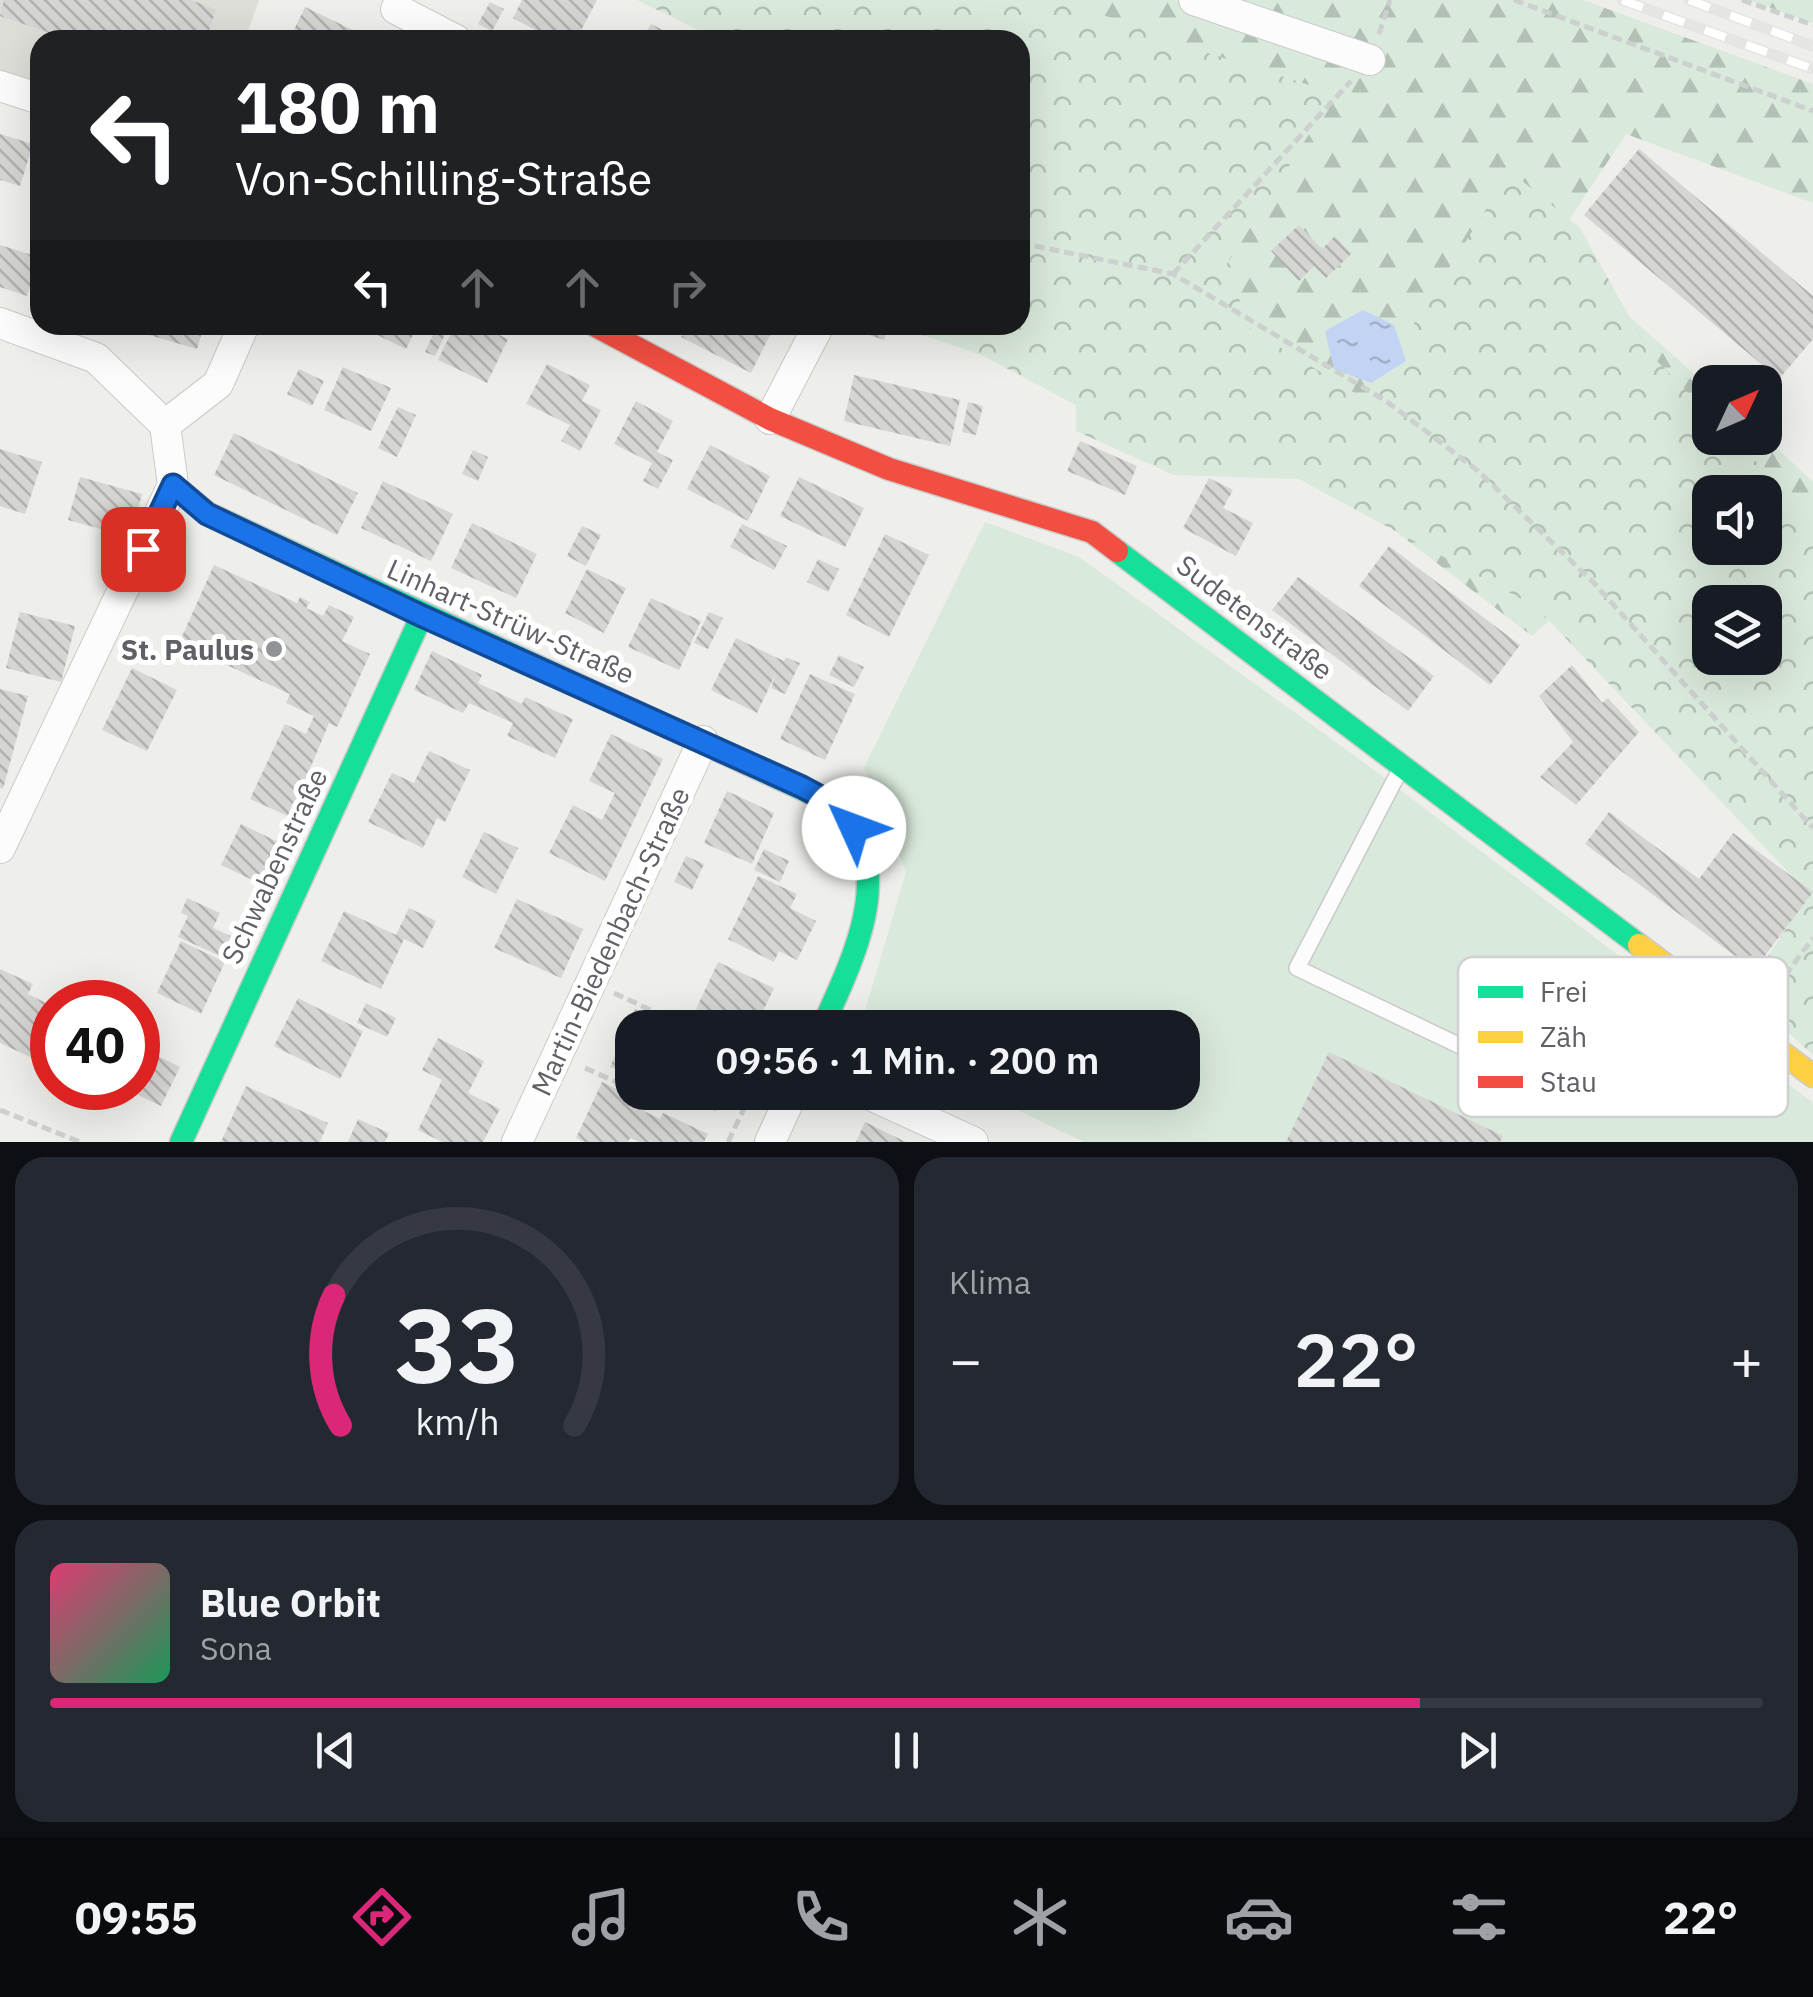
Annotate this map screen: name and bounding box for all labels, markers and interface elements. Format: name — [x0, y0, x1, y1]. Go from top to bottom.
text: 180 m — [235, 61, 440, 152]
icon: left — [70, 70, 200, 200]
text: Von-Schilling-Straße — [235, 149, 652, 207]
icon: left — [345, 260, 400, 315]
icon: ahead — [450, 260, 505, 315]
icon: ahead — [555, 260, 610, 315]
icon: right — [660, 260, 715, 315]
north arrow — [1692, 365, 1782, 455]
map controls — [1692, 365, 1782, 675]
button: sound — [1692, 475, 1782, 565]
pin — [101, 507, 186, 592]
icon: arrive — [116, 522, 171, 577]
street label: Sudetenstraße — [1169, 546, 1341, 688]
street label: Linhart-Strüw-Straße — [382, 550, 640, 692]
button: layers — [1692, 585, 1782, 675]
place label: St. Paulus — [121, 631, 254, 668]
marker: St. Paulus — [263, 638, 285, 660]
street label: Schwabenstraße — [213, 762, 335, 970]
position arrow — [802, 776, 906, 880]
street label: Martin-Biedenbach-Straße — [522, 781, 698, 1101]
legend — [1458, 957, 1788, 1117]
text: Frei — [1540, 973, 1588, 1010]
speed limit sign: 40 — [30, 980, 160, 1110]
text: Zäh — [1540, 1018, 1587, 1055]
text: 09:56 · 1 Min. · 200 m — [716, 1035, 1099, 1084]
text: Stau — [1540, 1063, 1597, 1100]
text: Klima — [949, 1261, 1031, 1303]
text: 33 — [395, 1276, 519, 1412]
text: 22° — [1293, 1310, 1419, 1408]
text: − — [949, 1324, 982, 1395]
text: + — [1730, 1324, 1763, 1395]
text: km/h — [415, 1398, 499, 1445]
text: Blue Orbit — [200, 1578, 381, 1627]
text: Sona — [200, 1627, 272, 1669]
icon: previous — [308, 1723, 363, 1778]
icon: pause — [879, 1723, 934, 1778]
icon: next — [1450, 1723, 1505, 1778]
icon: directions — [347, 1882, 417, 1952]
icon: music — [566, 1882, 636, 1952]
icon: phone — [786, 1882, 856, 1952]
icon: climate — [1005, 1882, 1075, 1952]
icon: car — [1224, 1882, 1294, 1952]
icon: filters — [1444, 1882, 1514, 1952]
text: 09:55 — [75, 1888, 198, 1946]
text: 22° — [1663, 1888, 1738, 1946]

